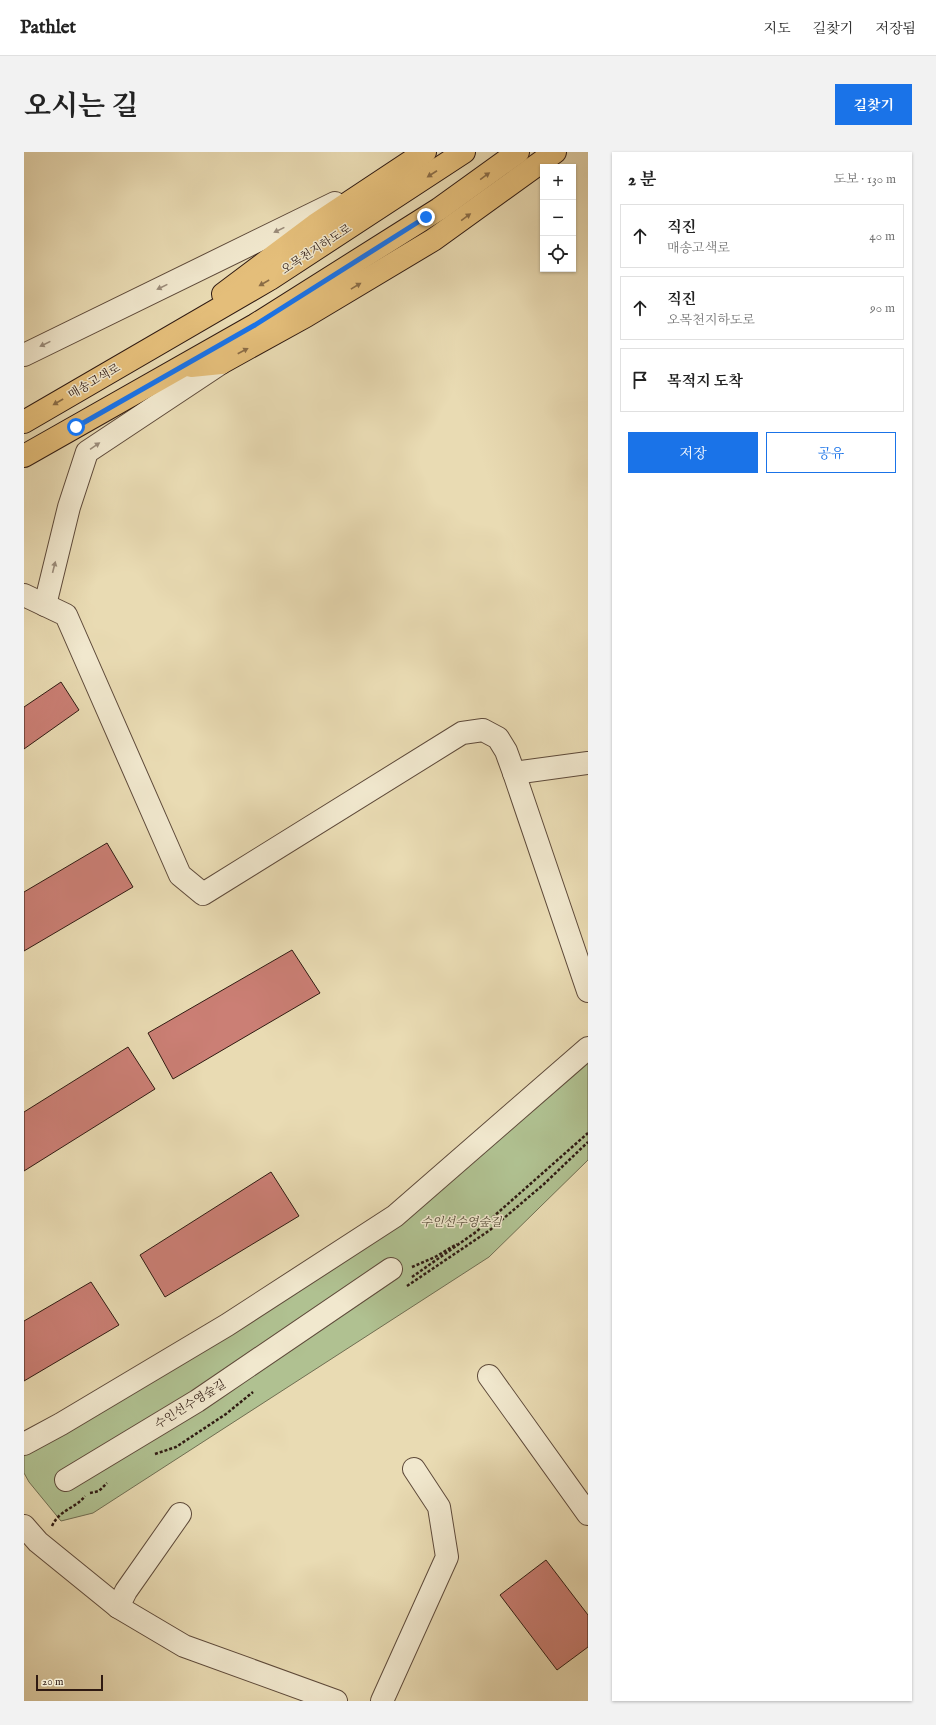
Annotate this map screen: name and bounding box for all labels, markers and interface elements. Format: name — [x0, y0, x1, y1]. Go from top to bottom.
text: Pathlet — [20, 16, 76, 40]
text: 지도 — [764, 20, 791, 38]
text: 길찾기 — [813, 20, 853, 38]
text: 저장됨 — [875, 20, 916, 38]
button: 길찾기 — [835, 84, 912, 125]
text: 오시는 길 — [24, 90, 138, 125]
map controls — [540, 164, 576, 272]
button: + — [540, 164, 576, 200]
one-way arrow — [427, 170, 437, 178]
text: 2 분 — [628, 170, 656, 191]
text: 도보 · 130 m — [833, 171, 896, 188]
one-way arrow — [480, 172, 490, 180]
button: − — [540, 200, 576, 236]
route end — [417, 208, 435, 226]
one-way arrow — [460, 213, 471, 221]
text: 직진 — [667, 218, 696, 237]
street label: 오목천지하도로 — [278, 221, 355, 278]
icon: ahead — [629, 225, 651, 247]
one-way arrow — [274, 227, 285, 233]
text: 40 m — [869, 228, 895, 245]
button: locate — [540, 236, 576, 272]
text: 매송고색로 — [667, 240, 730, 257]
one-way arrow — [258, 279, 270, 286]
one-way arrow — [350, 283, 362, 290]
one-way arrow — [157, 284, 168, 290]
text: 직진 — [667, 290, 696, 309]
icon: ahead — [629, 297, 651, 319]
text: 90 m — [870, 300, 895, 317]
text: 오목천지하도로 — [667, 312, 755, 329]
one-way arrow — [40, 341, 51, 347]
one-way arrow — [237, 347, 249, 354]
street label: 매송고색로 — [65, 360, 123, 402]
icon: arrive — [629, 369, 651, 391]
text: 목적지 도착 — [667, 372, 743, 391]
one-way arrow — [52, 399, 64, 406]
route start — [67, 418, 85, 436]
button: 저장 — [628, 432, 758, 473]
button: 공유 — [766, 432, 896, 473]
one-way arrow — [90, 442, 101, 450]
one-way arrow — [52, 561, 58, 573]
park label: 수인선수영숲길 — [420, 1215, 503, 1230]
street label: 수인선수영숲길 — [152, 1377, 229, 1432]
scale bar — [36, 1673, 103, 1692]
text: 20 m — [42, 1675, 63, 1689]

